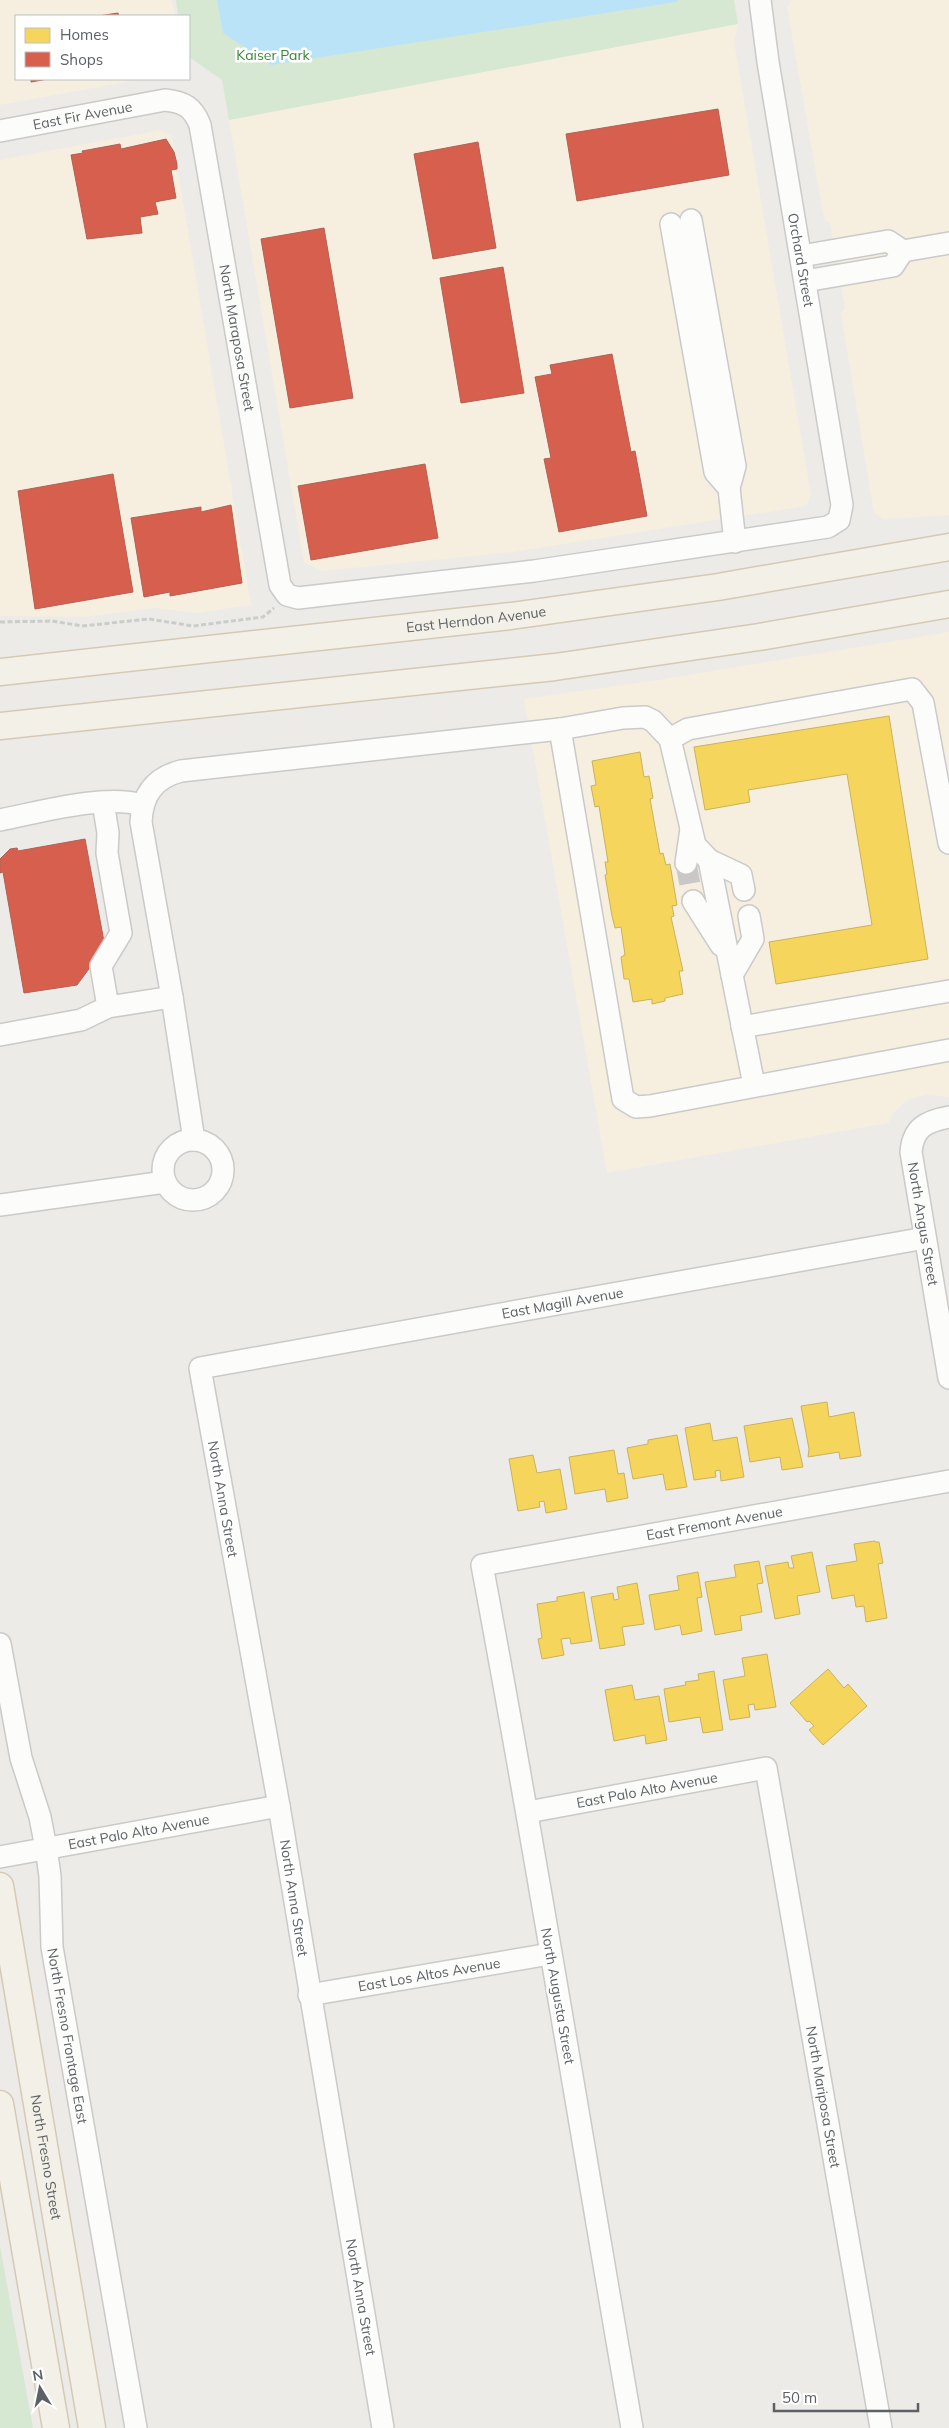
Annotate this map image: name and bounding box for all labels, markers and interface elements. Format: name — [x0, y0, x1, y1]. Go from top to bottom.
legend — [15, 15, 190, 80]
text: Homes — [60, 25, 109, 44]
park label: Kaiser Park — [236, 46, 310, 64]
text: Shops — [60, 50, 103, 69]
street label: East Fir Avenue — [31, 97, 134, 134]
street label: Orchard Street — [784, 212, 818, 308]
street label: North Maraposa Street — [215, 263, 259, 413]
street label: East Herndon Avenue — [405, 602, 547, 636]
street label: North Angus Street — [904, 1161, 942, 1287]
street label: East Magill Avenue — [500, 1283, 625, 1323]
street label: North Anna Street — [204, 1439, 242, 1559]
street label: East Fremont Avenue — [645, 1502, 784, 1544]
street label: East Palo Alto Avenue — [575, 1768, 719, 1812]
street label: East Palo Alto Avenue — [67, 1810, 211, 1853]
street label: North Anna Street — [276, 1838, 312, 1958]
street label: North Augusta Street — [537, 1926, 579, 2066]
street label: North Fresno Frontage East — [43, 1947, 92, 2125]
street label: East Los Altos Avenue — [357, 1954, 502, 1995]
street label: North Mariposa Street — [802, 2025, 845, 2169]
street label: North Fresno Street — [27, 2093, 66, 2221]
street label: North Anna Street — [342, 2237, 380, 2357]
north arrow — [15, 2363, 65, 2413]
text: N — [31, 2365, 45, 2385]
scale bar — [774, 2380, 918, 2412]
text: 50 m — [782, 2388, 817, 2407]

